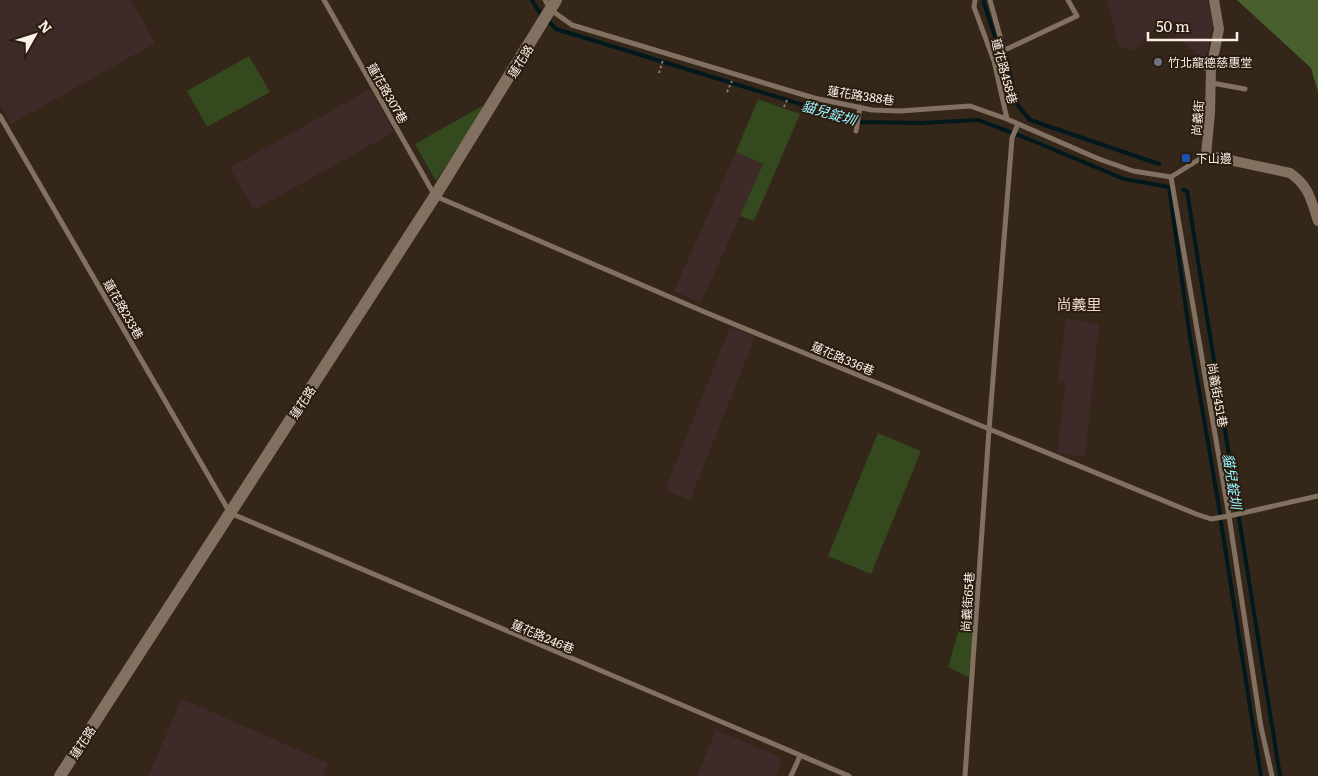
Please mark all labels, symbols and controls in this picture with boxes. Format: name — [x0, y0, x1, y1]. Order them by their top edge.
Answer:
north arrow — [10, 10, 60, 60]
scale bar — [1148, 10, 1237, 42]
text: 50 m — [1156, 14, 1190, 37]
text: N — [34, 15, 58, 37]
street label: 蓮花路458巷 — [988, 36, 1022, 106]
street label: 蓮花路 — [503, 41, 537, 81]
place label: 竹北龍德慈惠堂 — [1168, 53, 1252, 71]
marker: 竹北龍德慈惠堂 — [1152, 56, 1164, 68]
street label: 蓮花路307巷 — [363, 59, 413, 127]
street label: 蓮花路388巷 — [826, 81, 896, 109]
water label: 貓兒錠圳 — [799, 95, 861, 130]
street label: 尚義街 — [1186, 99, 1208, 137]
place label: 下山邊 — [1196, 149, 1232, 167]
marker: 下山邊 — [1180, 152, 1192, 164]
street label: 蓮花路233巷 — [100, 276, 148, 342]
district label: 尚義里 — [1056, 292, 1102, 315]
street label: 蓮花路336巷 — [809, 337, 877, 379]
street label: 尚義街451巷 — [1203, 361, 1233, 429]
street label: 蓮花路 — [285, 382, 319, 422]
water label: 貓兒錠圳 — [1219, 452, 1248, 512]
street label: 尚義街65巷 — [956, 571, 978, 633]
street label: 蓮花路246巷 — [509, 615, 577, 657]
street label: 蓮花路 — [65, 722, 99, 762]

